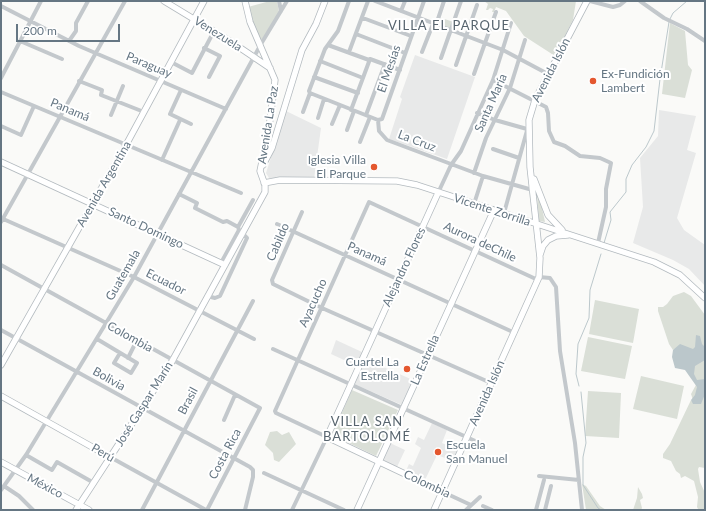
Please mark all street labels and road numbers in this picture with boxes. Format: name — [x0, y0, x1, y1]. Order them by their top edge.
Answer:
street label: Venezuela — [191, 14, 245, 54]
street label: Avenida Islón — [529, 36, 573, 104]
street label: El Mesías — [374, 43, 404, 95]
street label: Paraguay — [124, 49, 174, 81]
street label: Santa María — [472, 72, 510, 134]
street label: Avenida La Paz — [255, 85, 281, 165]
street label: Panamá — [48, 95, 92, 125]
street label: La Cruz — [396, 127, 438, 155]
street label: Avenida Argentina — [74, 138, 134, 230]
street label: Vicente Zorrilla — [452, 191, 532, 229]
street label: Santo Domingo — [106, 204, 186, 252]
street label: Aurora deChile — [441, 219, 519, 265]
street label: Cabildo — [264, 221, 292, 263]
street label: Alejandro Flores — [379, 225, 429, 309]
street label: Panamá — [345, 239, 389, 269]
street label: Guatemala — [103, 247, 143, 303]
street label: Ecuador — [144, 266, 188, 298]
street label: Ayacucho — [296, 277, 330, 329]
street label: Colombia — [105, 319, 155, 355]
street label: La Estrella — [408, 333, 442, 387]
street label: Avenida Islón — [466, 358, 508, 428]
street label: José Gaspar Marín — [112, 359, 176, 449]
street label: Bolivia — [90, 364, 128, 394]
street label: Brasil — [175, 385, 201, 417]
street label: Costa Rica — [206, 426, 244, 482]
street label: Perú — [89, 441, 117, 465]
street label: Colombia — [401, 467, 453, 501]
street label: México — [25, 471, 65, 501]

